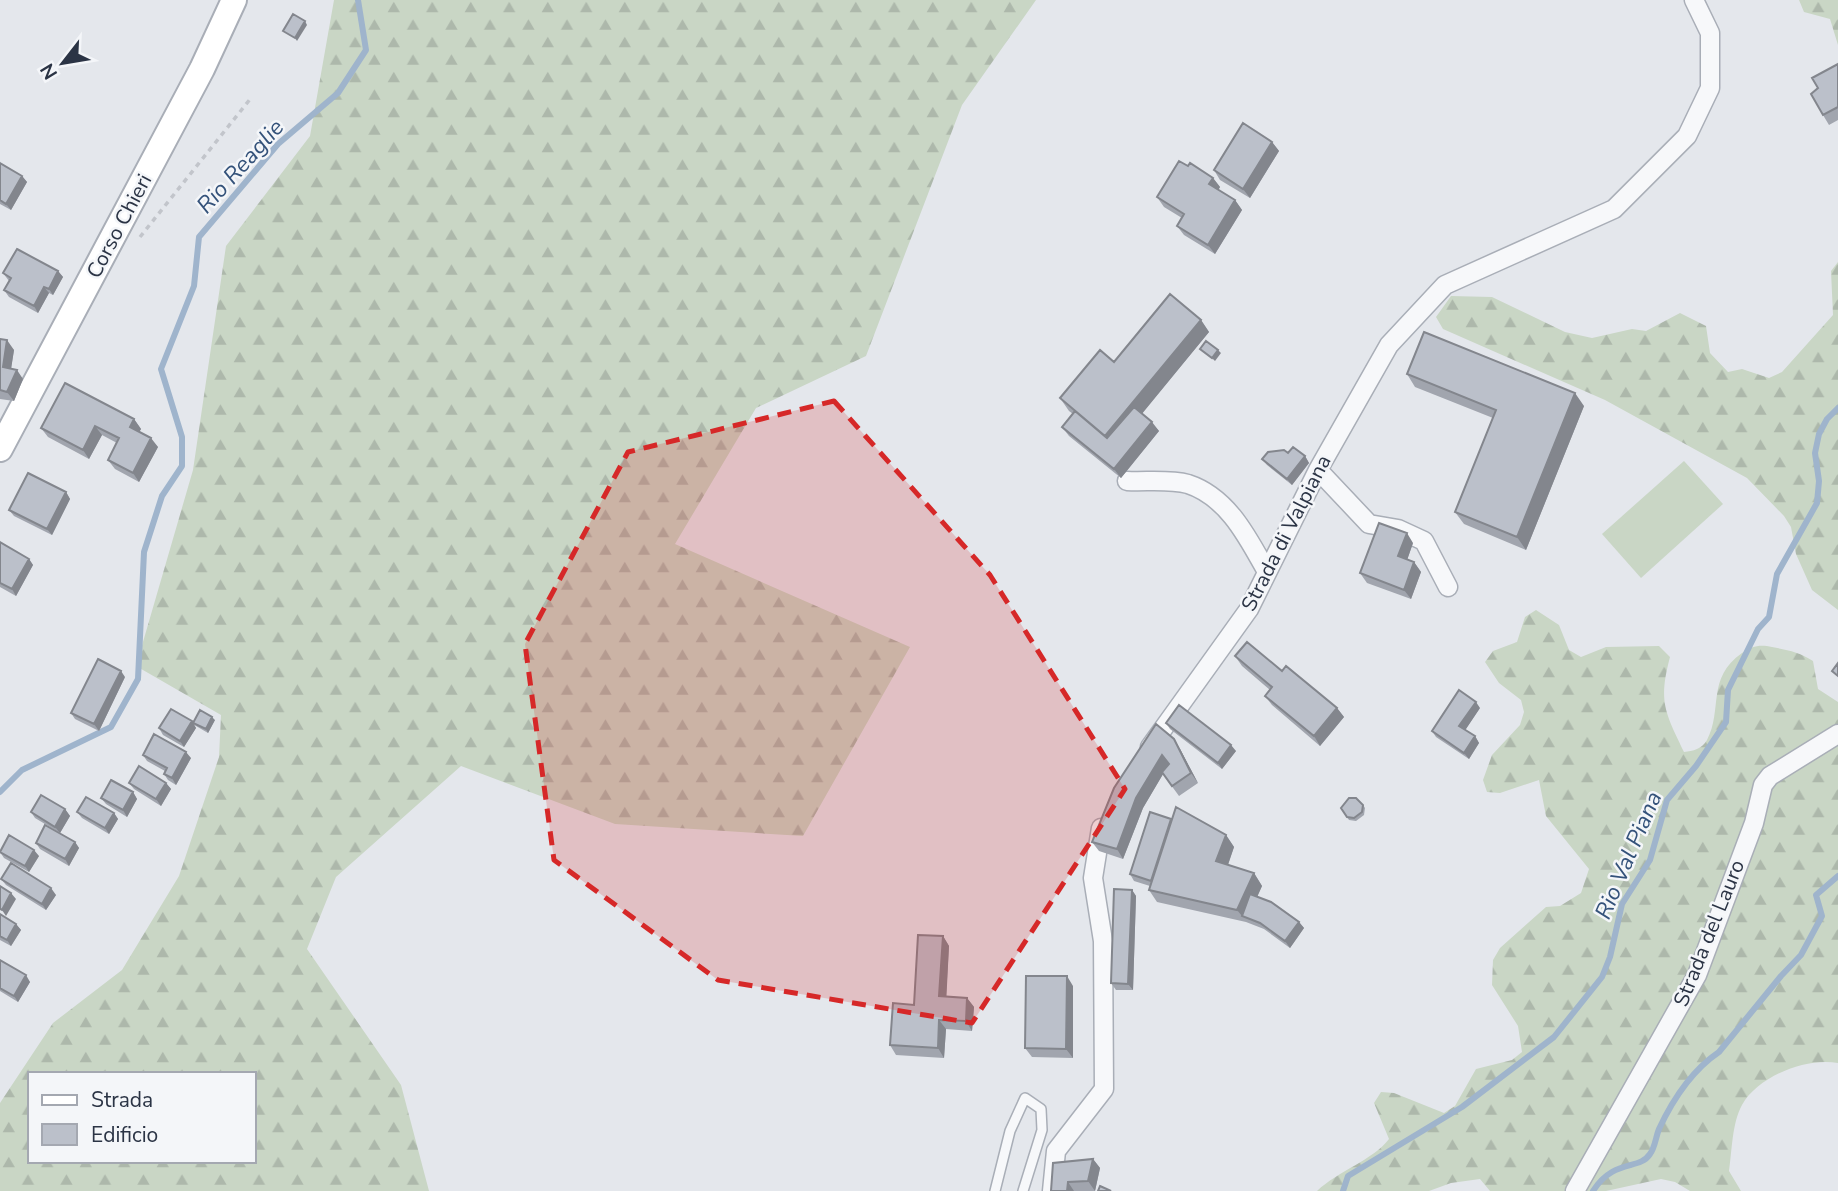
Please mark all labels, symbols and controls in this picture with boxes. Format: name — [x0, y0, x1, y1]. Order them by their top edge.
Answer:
north arrow — [28, 28, 98, 98]
text: N — [34, 58, 64, 84]
water label: Rio Reaglie — [190, 113, 291, 220]
street label: Corso Chieri — [80, 169, 158, 283]
street label: Strada di Valpiana — [1234, 450, 1338, 616]
water label: Rio Val Piana — [1588, 786, 1669, 924]
street label: Strada del Lauro — [1667, 855, 1751, 1011]
legend — [28, 1072, 256, 1163]
text: Strada — [91, 1086, 153, 1114]
text: Edificio — [91, 1121, 158, 1149]

